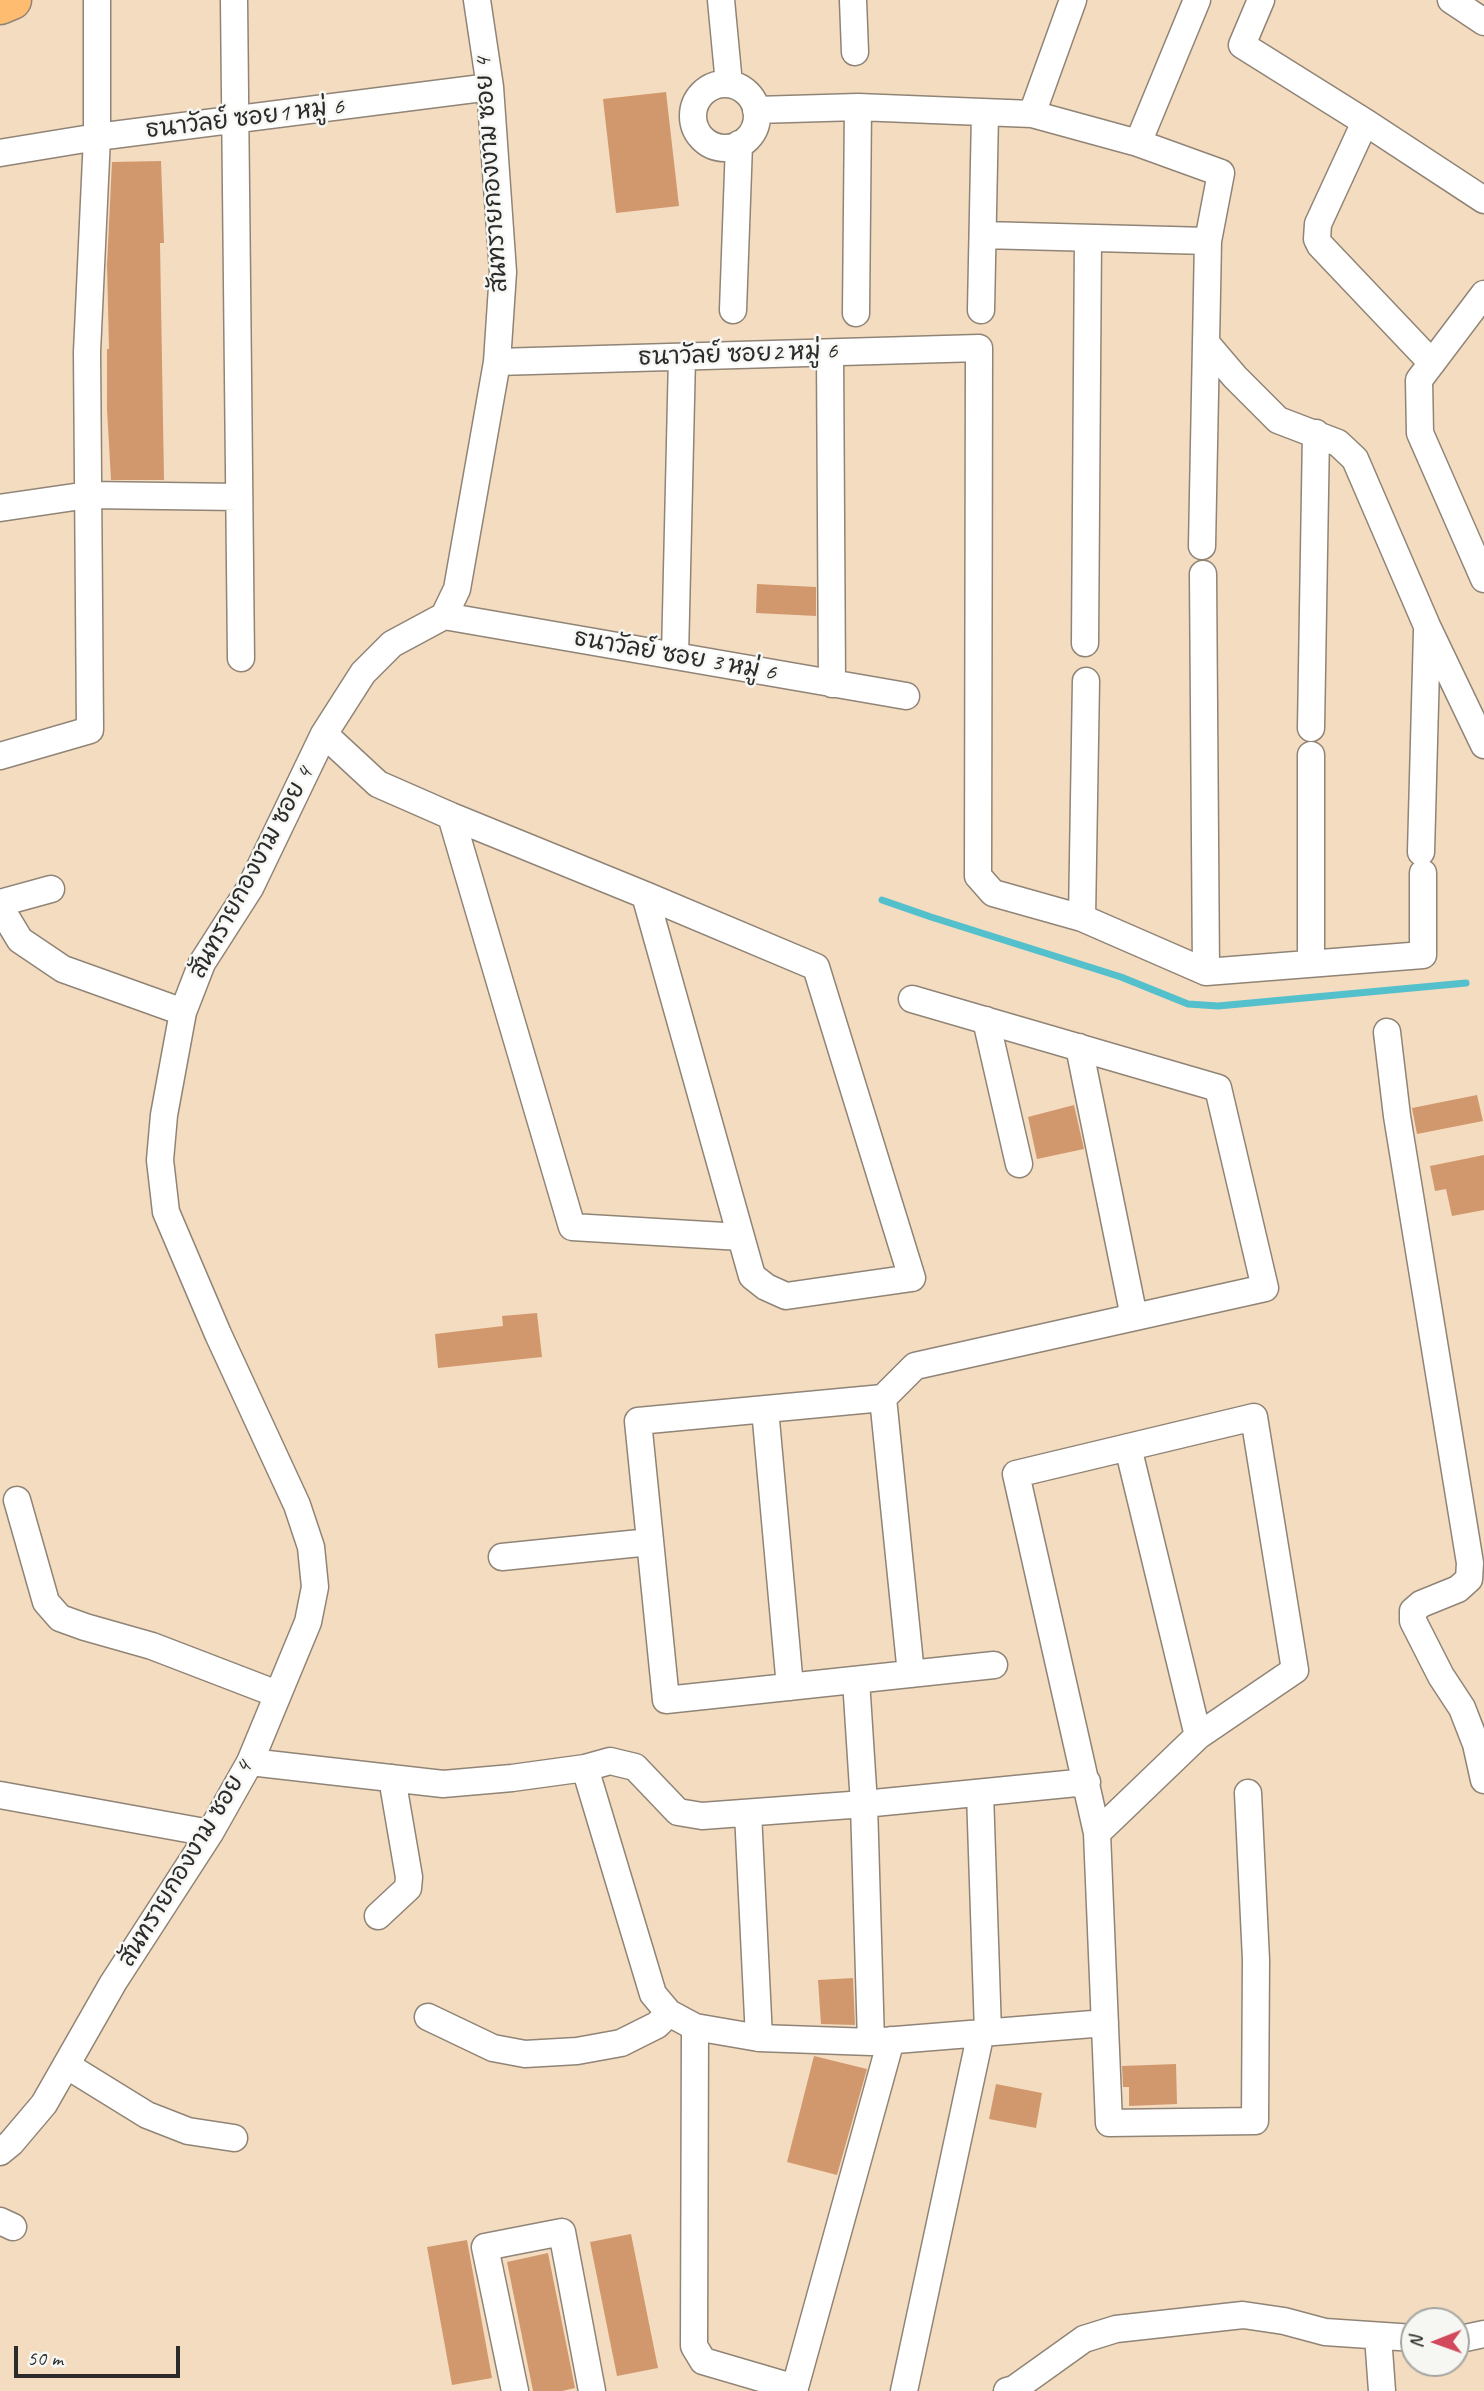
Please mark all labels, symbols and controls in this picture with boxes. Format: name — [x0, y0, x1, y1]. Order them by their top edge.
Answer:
street label: สันทรายกองงาม ซอย 4 — [469, 57, 515, 293]
street label: ธนาวัลย์ ซอย1 หมู่ 6 — [145, 93, 345, 145]
street label: ธนาวัลย์ ซอย2 หมู่ 6 — [638, 337, 838, 373]
street label: ธนาวัลย์ ซอย 3 หมู่ 6 — [572, 624, 778, 688]
street label: สันทรายกองงาม ซอย 4 — [184, 762, 320, 984]
street label: สันทรายกองงาม ซอย 4 — [113, 1756, 259, 1972]
north arrow — [1400, 2307, 1470, 2377]
scale bar — [18, 2332, 184, 2376]
text: N — [1404, 2336, 1428, 2348]
text: 50 m — [27, 2345, 63, 2371]

